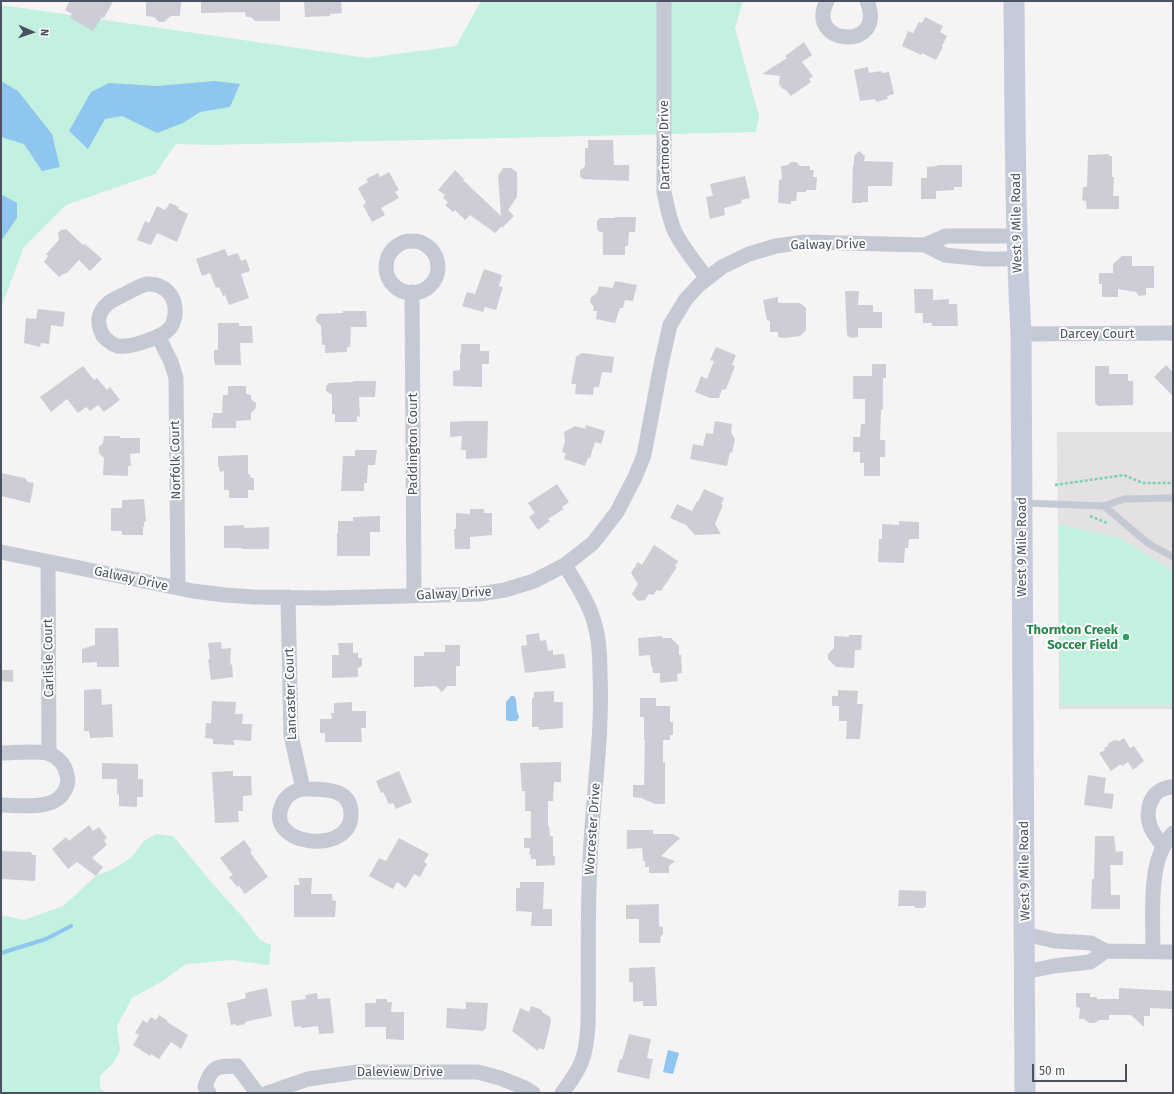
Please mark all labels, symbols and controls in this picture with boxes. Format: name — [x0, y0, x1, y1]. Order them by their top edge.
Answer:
north arrow — [12, 12, 52, 52]
text: N — [38, 29, 51, 36]
street label: Dartmoor Drive — [656, 100, 674, 190]
street label: West 9 Mile Road — [1008, 173, 1026, 273]
street label: Galway Drive — [790, 237, 866, 253]
street label: Darcey Court — [1060, 326, 1134, 342]
street label: Paddington Court — [405, 393, 421, 495]
street label: Norfolk Court — [168, 420, 184, 500]
street label: West 9 Mile Road — [1014, 497, 1030, 597]
street label: Galway Drive — [93, 564, 169, 594]
street label: Galway Drive — [416, 584, 492, 604]
street label: Carlisle Court — [41, 618, 57, 698]
place label: Thornton Creek Soccer Field — [1027, 622, 1118, 653]
marker: Thornton Creek Soccer Field — [1121, 632, 1131, 642]
street label: Lancaster Court — [282, 648, 300, 740]
street label: Worcester Drive — [582, 782, 604, 876]
street label: West 9 Mile Road — [1016, 821, 1034, 921]
scale bar — [1034, 1056, 1129, 1082]
street label: Daleview Drive — [357, 1064, 443, 1080]
text: 50 m — [1039, 1064, 1065, 1078]

